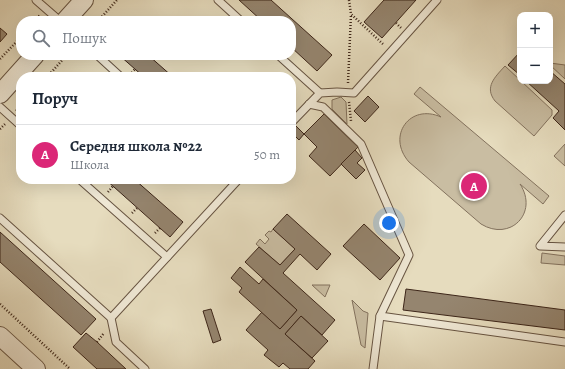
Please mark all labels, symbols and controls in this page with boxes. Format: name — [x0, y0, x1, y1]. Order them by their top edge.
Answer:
map controls — [517, 12, 553, 84]
button: + — [517, 12, 553, 48]
search box — [16, 16, 296, 60]
icon: search — [30, 27, 52, 49]
text: Пошук — [62, 28, 107, 48]
button: − — [517, 48, 553, 84]
text: Поруч — [32, 87, 78, 110]
text: Середня школа №22 — [70, 136, 202, 156]
text: A — [41, 146, 49, 163]
text: 50 m — [254, 146, 280, 163]
text: Школа — [70, 156, 109, 173]
pin: A — [461, 171, 487, 201]
your location — [379, 213, 399, 233]

